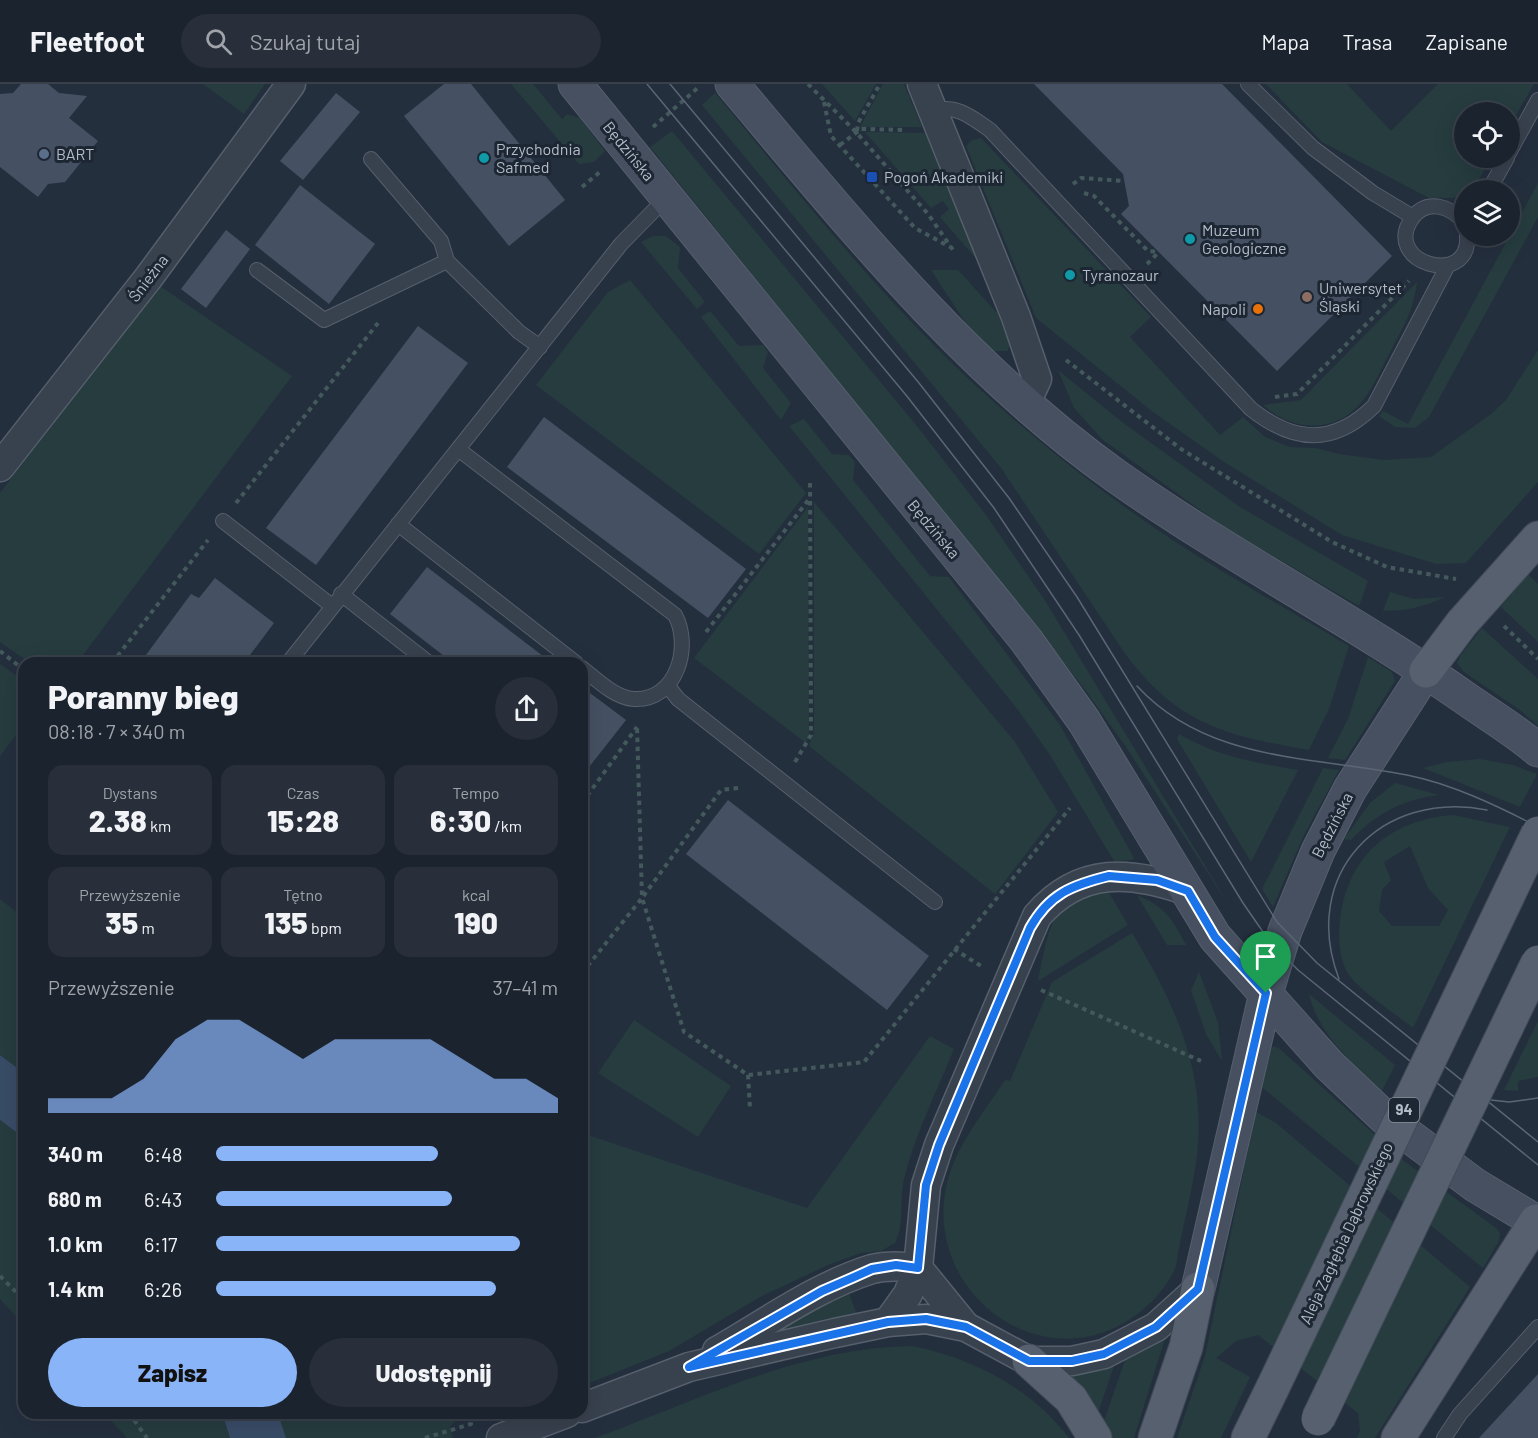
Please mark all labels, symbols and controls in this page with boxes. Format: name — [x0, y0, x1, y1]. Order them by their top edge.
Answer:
search box — [181, 14, 601, 68]
text: Fleetfoot — [30, 24, 145, 58]
icon: search — [202, 25, 235, 58]
text: Szukaj tutaj — [250, 28, 361, 54]
text: Mapa — [1262, 29, 1310, 54]
text: Trasa — [1343, 29, 1393, 54]
text: Zapisane — [1426, 29, 1508, 54]
map controls — [1454, 102, 1520, 246]
button: locate — [1454, 102, 1520, 168]
street label: Będzińska — [600, 117, 659, 184]
place label: Przychodnia Safmed — [496, 139, 581, 176]
place label: BART — [56, 144, 94, 163]
marker: BART — [37, 147, 51, 161]
marker: Przychodnia Safmed — [477, 151, 491, 165]
place label: Pogoń Akademiki — [884, 167, 1003, 186]
marker: Pogoń Akademiki — [865, 170, 879, 184]
button: layers — [1454, 180, 1520, 246]
place label: Muzeum Geologiczne — [1202, 220, 1287, 257]
marker: Muzeum Geologiczne — [1183, 232, 1197, 246]
street label: Śnieżna — [124, 250, 172, 305]
place label: Tyranozaur — [1082, 265, 1159, 284]
marker: Tyranozaur — [1063, 268, 1077, 282]
place label: Uniwersytet Śląski — [1319, 278, 1402, 315]
marker: Uniwersytet Śląski — [1300, 290, 1314, 304]
place label: Napoli — [1202, 299, 1246, 318]
marker: Napoli — [1251, 302, 1265, 316]
street label: Będzińska — [904, 495, 964, 562]
text: Poranny bieg — [48, 676, 239, 716]
button: share — [495, 677, 558, 740]
text: 08:18 · 7 × 340 m — [48, 719, 185, 743]
text: Dystans — [103, 783, 157, 802]
text: Czas — [287, 783, 319, 802]
text: Tempo — [452, 783, 500, 802]
street label: Będzińska — [1307, 789, 1356, 861]
text: 2.38 — [89, 802, 147, 838]
text: 15:28 — [267, 802, 339, 838]
text: 6:30 — [430, 802, 491, 838]
text: km — [147, 816, 171, 835]
text: /km — [491, 816, 522, 835]
text: Przewyższenie — [79, 885, 181, 904]
text: Tętno — [283, 885, 323, 904]
text: kcal — [462, 885, 490, 904]
text: 35 — [105, 904, 138, 940]
text: 135 — [264, 904, 308, 940]
text: 190 — [454, 904, 498, 940]
text: m — [138, 918, 155, 937]
text: bpm — [308, 918, 342, 937]
pin — [1240, 931, 1291, 993]
icon: arrive — [1249, 940, 1282, 973]
text: Przewyższenie — [48, 975, 175, 999]
text: 37–41 m — [493, 975, 558, 999]
road number: 94 — [1389, 1098, 1419, 1122]
street label: Aleja Zagłębia Dąbrowskiego — [1295, 1139, 1396, 1327]
text: 340 m — [48, 1142, 103, 1166]
text: 6:48 — [144, 1142, 183, 1166]
text: 680 m — [48, 1187, 102, 1211]
text: 6:43 — [144, 1187, 182, 1211]
text: 1.0 km — [48, 1232, 103, 1256]
text: 6:17 — [144, 1232, 178, 1256]
text: 1.4 km — [48, 1277, 104, 1301]
text: 6:26 — [144, 1277, 182, 1301]
button: Zapisz — [48, 1338, 297, 1407]
button: Udostępnij — [309, 1338, 558, 1407]

